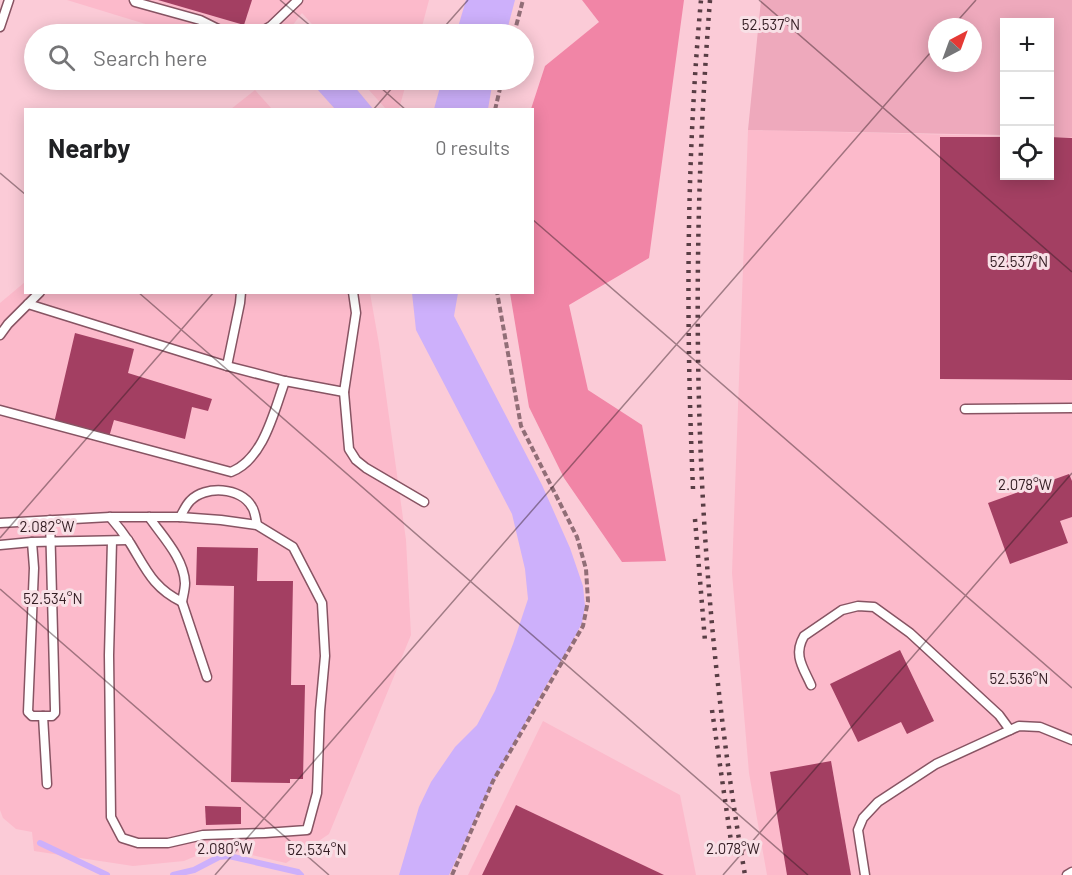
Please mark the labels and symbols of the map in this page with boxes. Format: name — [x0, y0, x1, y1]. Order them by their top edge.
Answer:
text: 52.537°N — [742, 15, 800, 33]
north arrow — [928, 18, 982, 72]
text: 52.537°N — [990, 252, 1048, 270]
text: 2.078°W — [998, 475, 1052, 493]
text: 2.082°W — [20, 517, 74, 535]
text: 52.534°N — [23, 589, 83, 607]
text: 52.536°N — [990, 669, 1048, 687]
text: 2.080°W — [197, 839, 253, 857]
text: 2.078°W — [706, 839, 760, 857]
text: 52.534°N — [287, 840, 347, 858]

